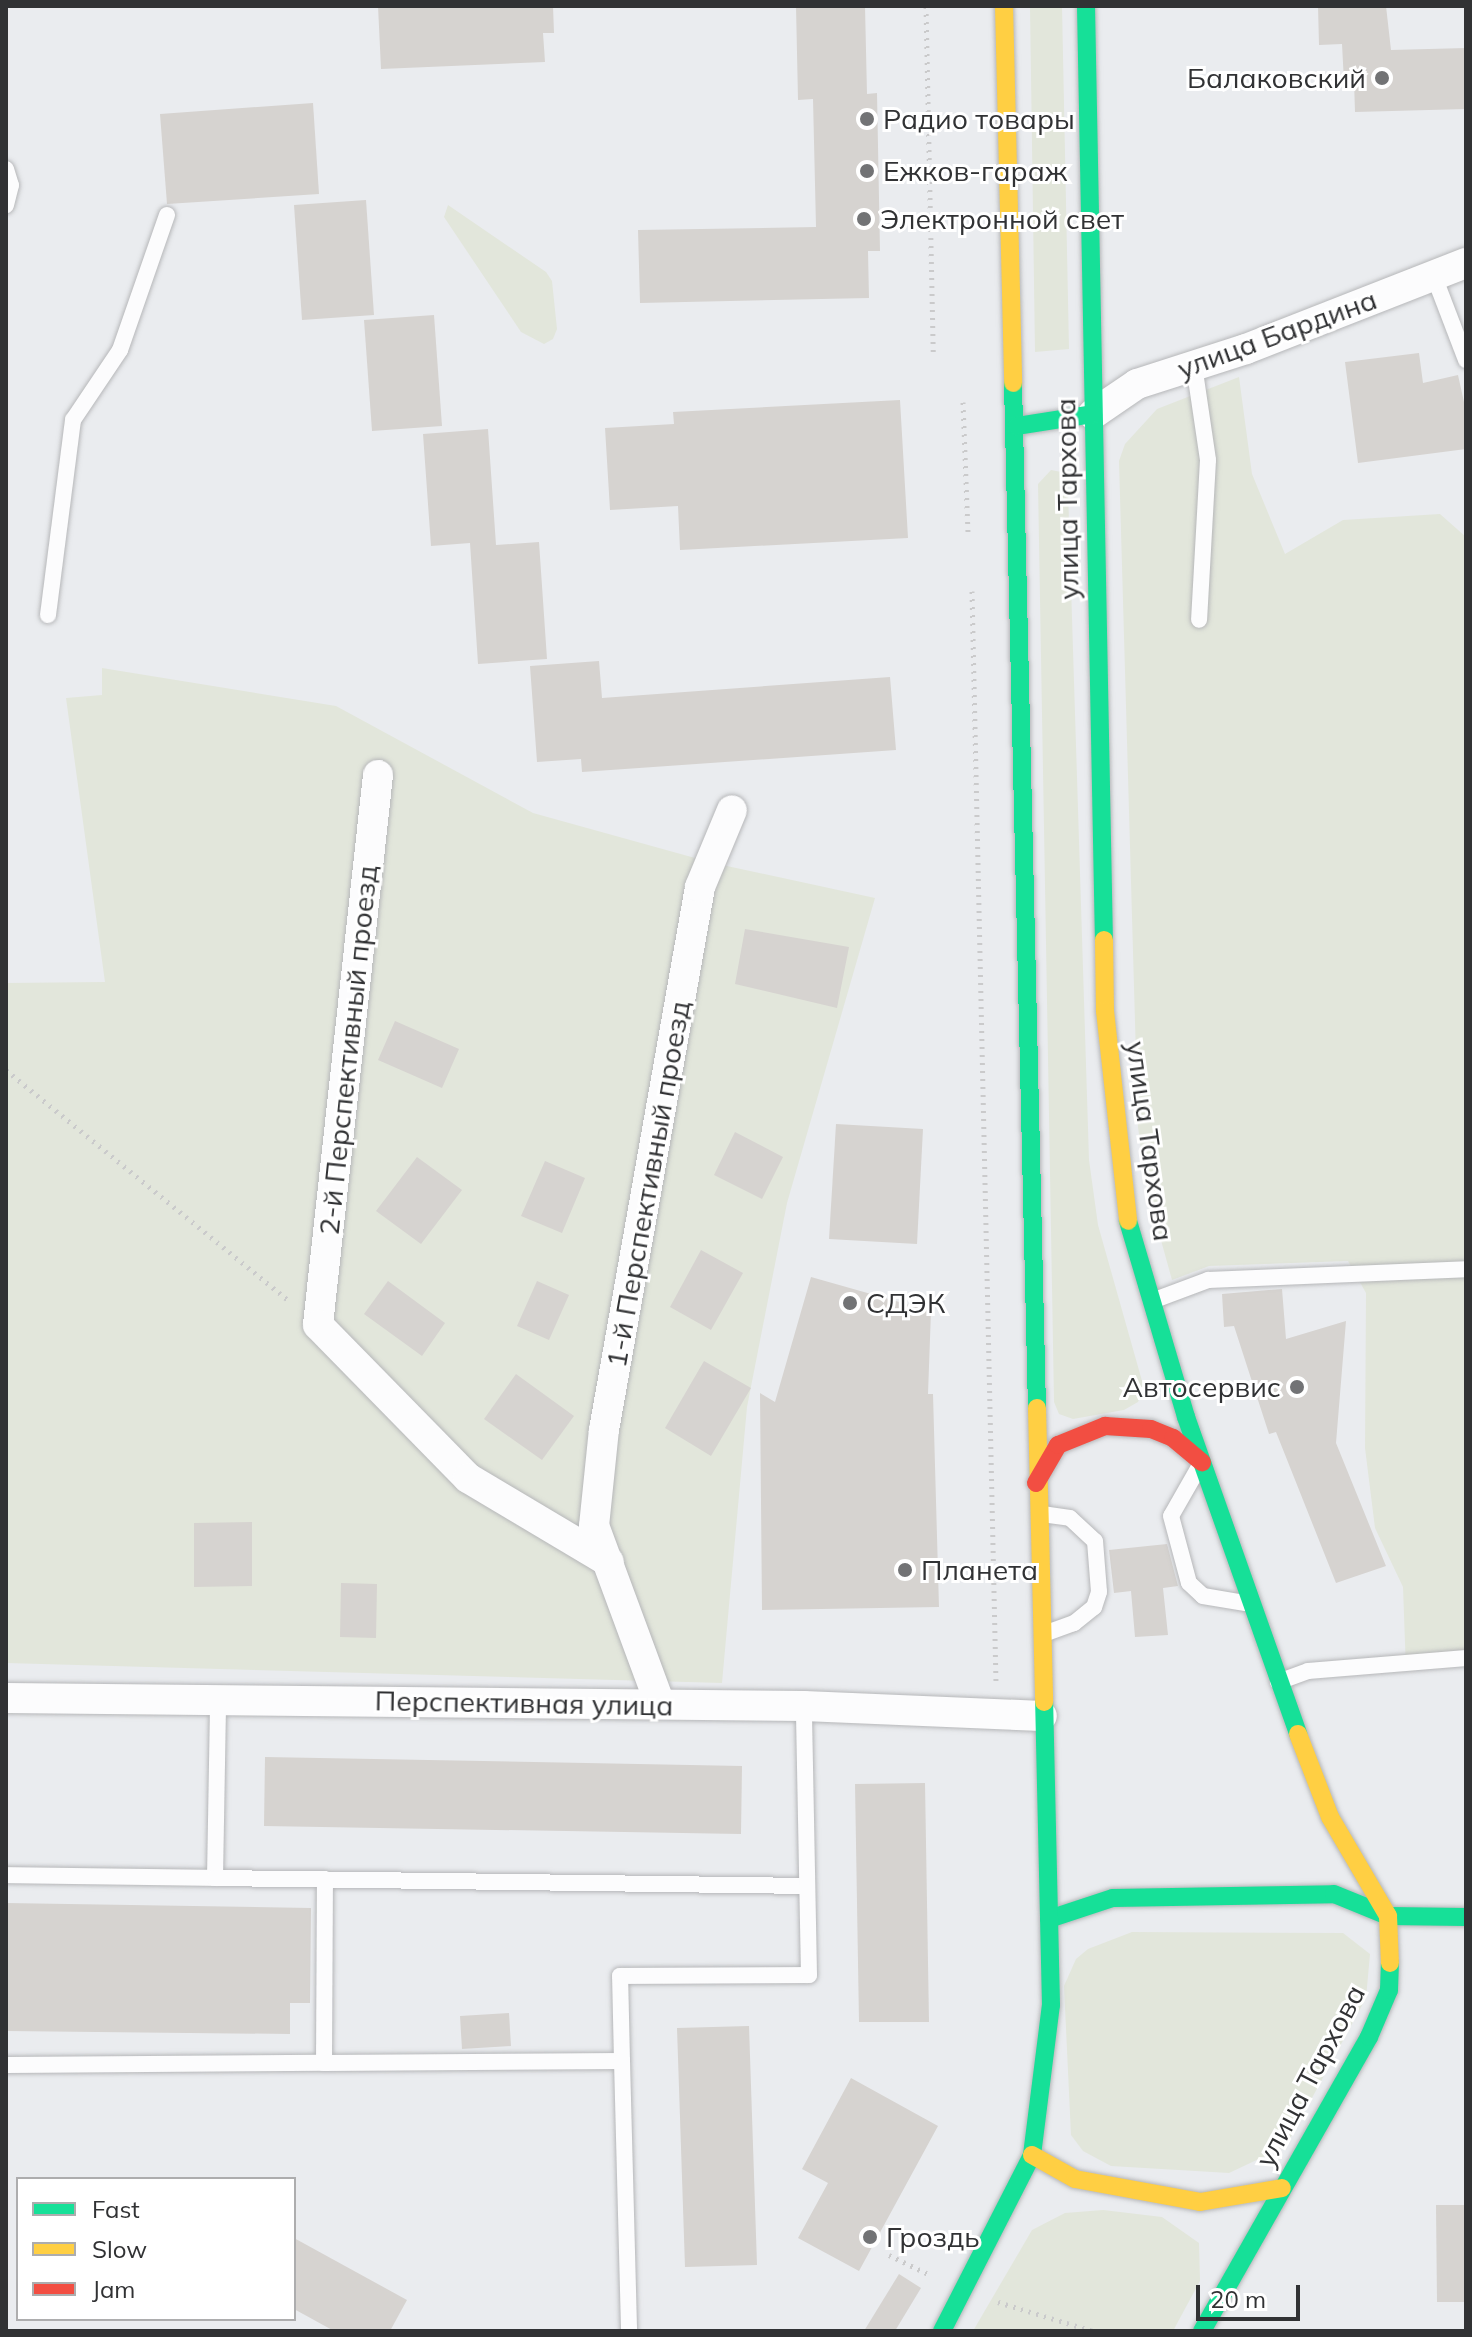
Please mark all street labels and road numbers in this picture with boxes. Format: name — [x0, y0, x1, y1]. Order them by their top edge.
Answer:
street label: улица Бардина — [1173, 282, 1381, 386]
street label: улица Тархова — [1048, 398, 1086, 600]
street label: 2-й Перспективный проезд — [312, 863, 384, 1237]
street label: 1-й Перспективный проезд — [599, 998, 697, 1370]
street label: улица Тархова — [1119, 1039, 1181, 1243]
street label: Перспективная улица — [374, 1684, 674, 1722]
street label: улица Тархова — [1248, 1979, 1372, 2173]

